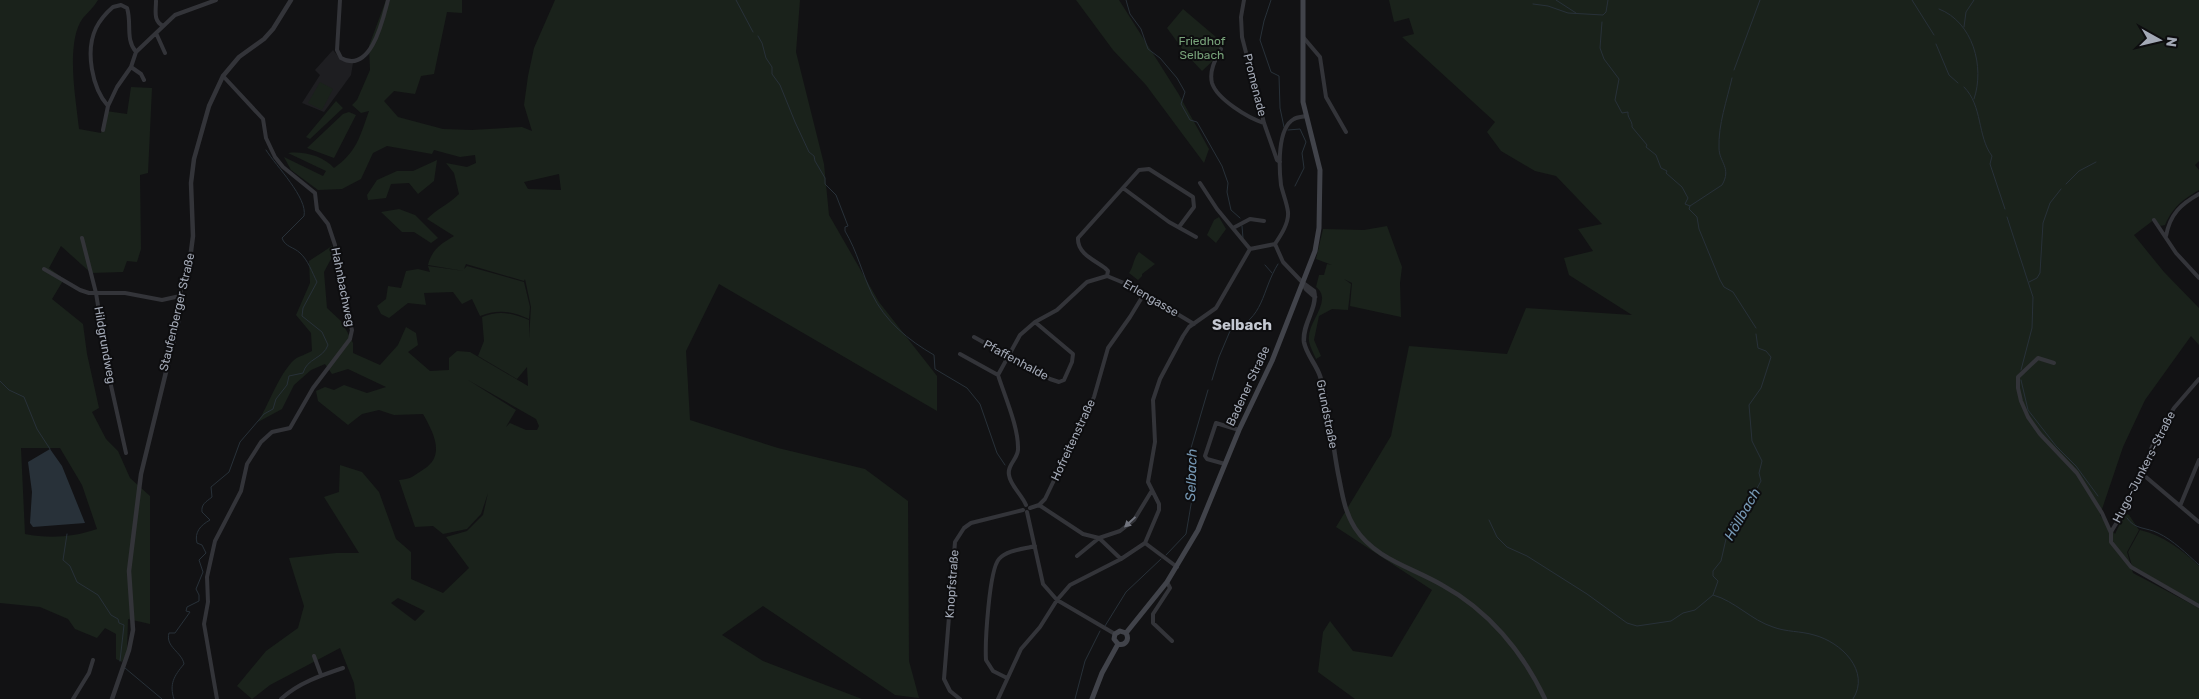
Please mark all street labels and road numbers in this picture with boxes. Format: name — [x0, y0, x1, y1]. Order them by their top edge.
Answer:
street label: Promenade — [1240, 52, 1270, 118]
street label: Hahnbachweg — [328, 246, 358, 328]
street label: Staufenberger Straße — [157, 251, 197, 372]
street label: Erlengasse — [1121, 277, 1181, 320]
street label: Hildgrundweg — [91, 305, 119, 385]
street label: Pfaffenhalde — [981, 337, 1051, 383]
street label: Badener Straße — [1223, 343, 1273, 428]
street label: Grundstraße — [1313, 378, 1341, 450]
street label: Hofreitenstraße — [1048, 397, 1098, 483]
street label: Hugo-Junkers-Straße — [2110, 409, 2178, 525]
street label: Knopfstraße — [943, 549, 961, 619]

